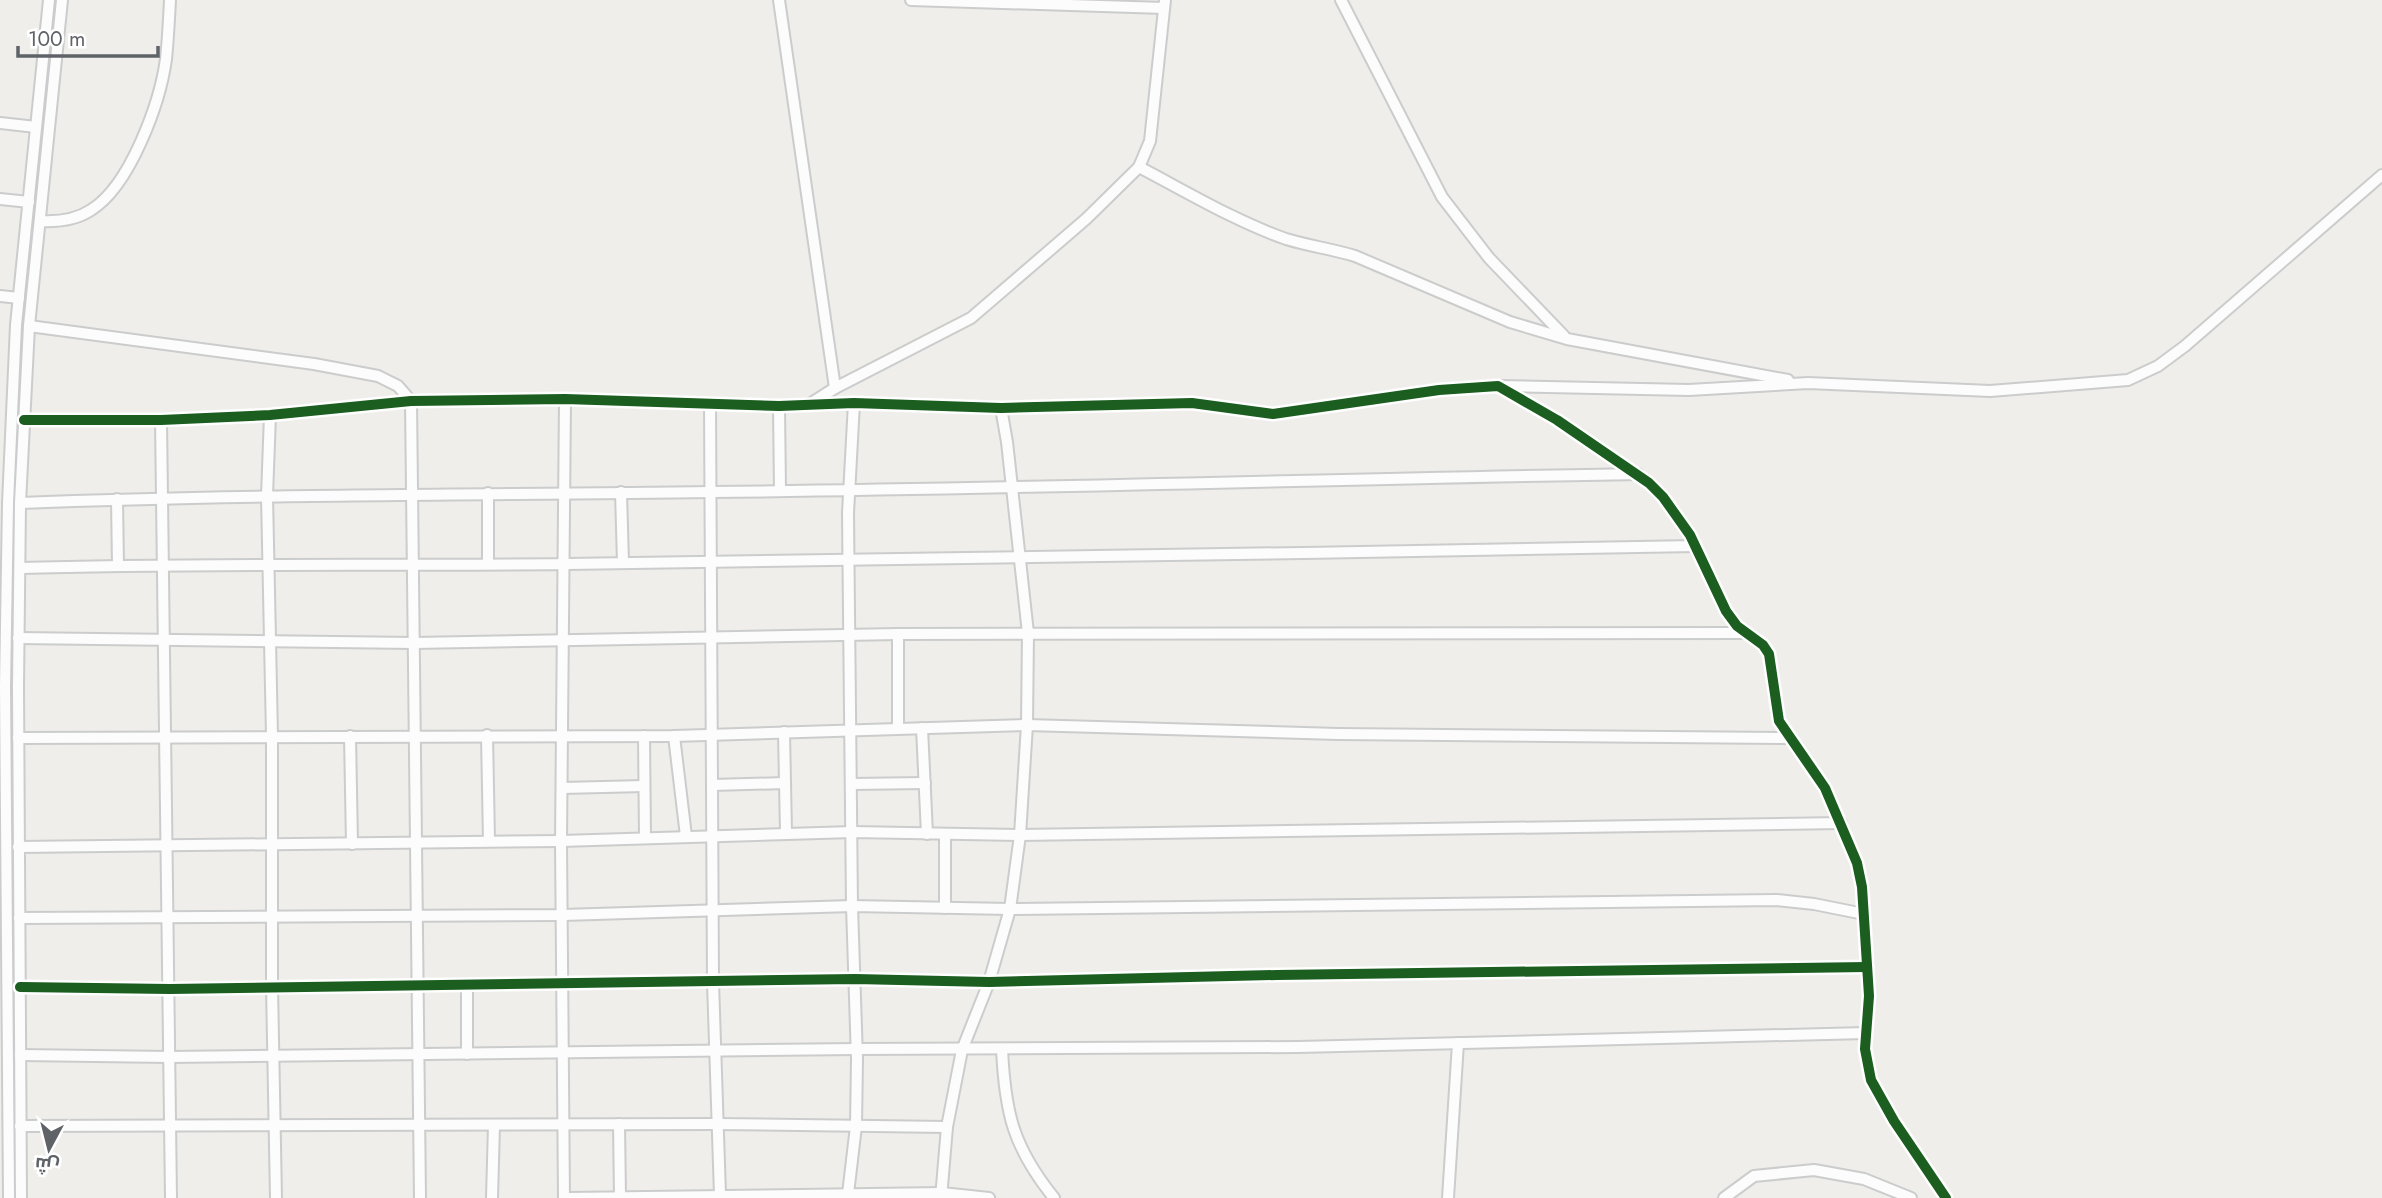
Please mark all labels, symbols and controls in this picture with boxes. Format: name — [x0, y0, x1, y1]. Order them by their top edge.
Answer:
scale bar — [18, 14, 158, 58]
text: 100 m — [28, 24, 85, 54]
north arrow — [14, 1114, 84, 1184]
text: ش — [33, 1150, 61, 1180]

